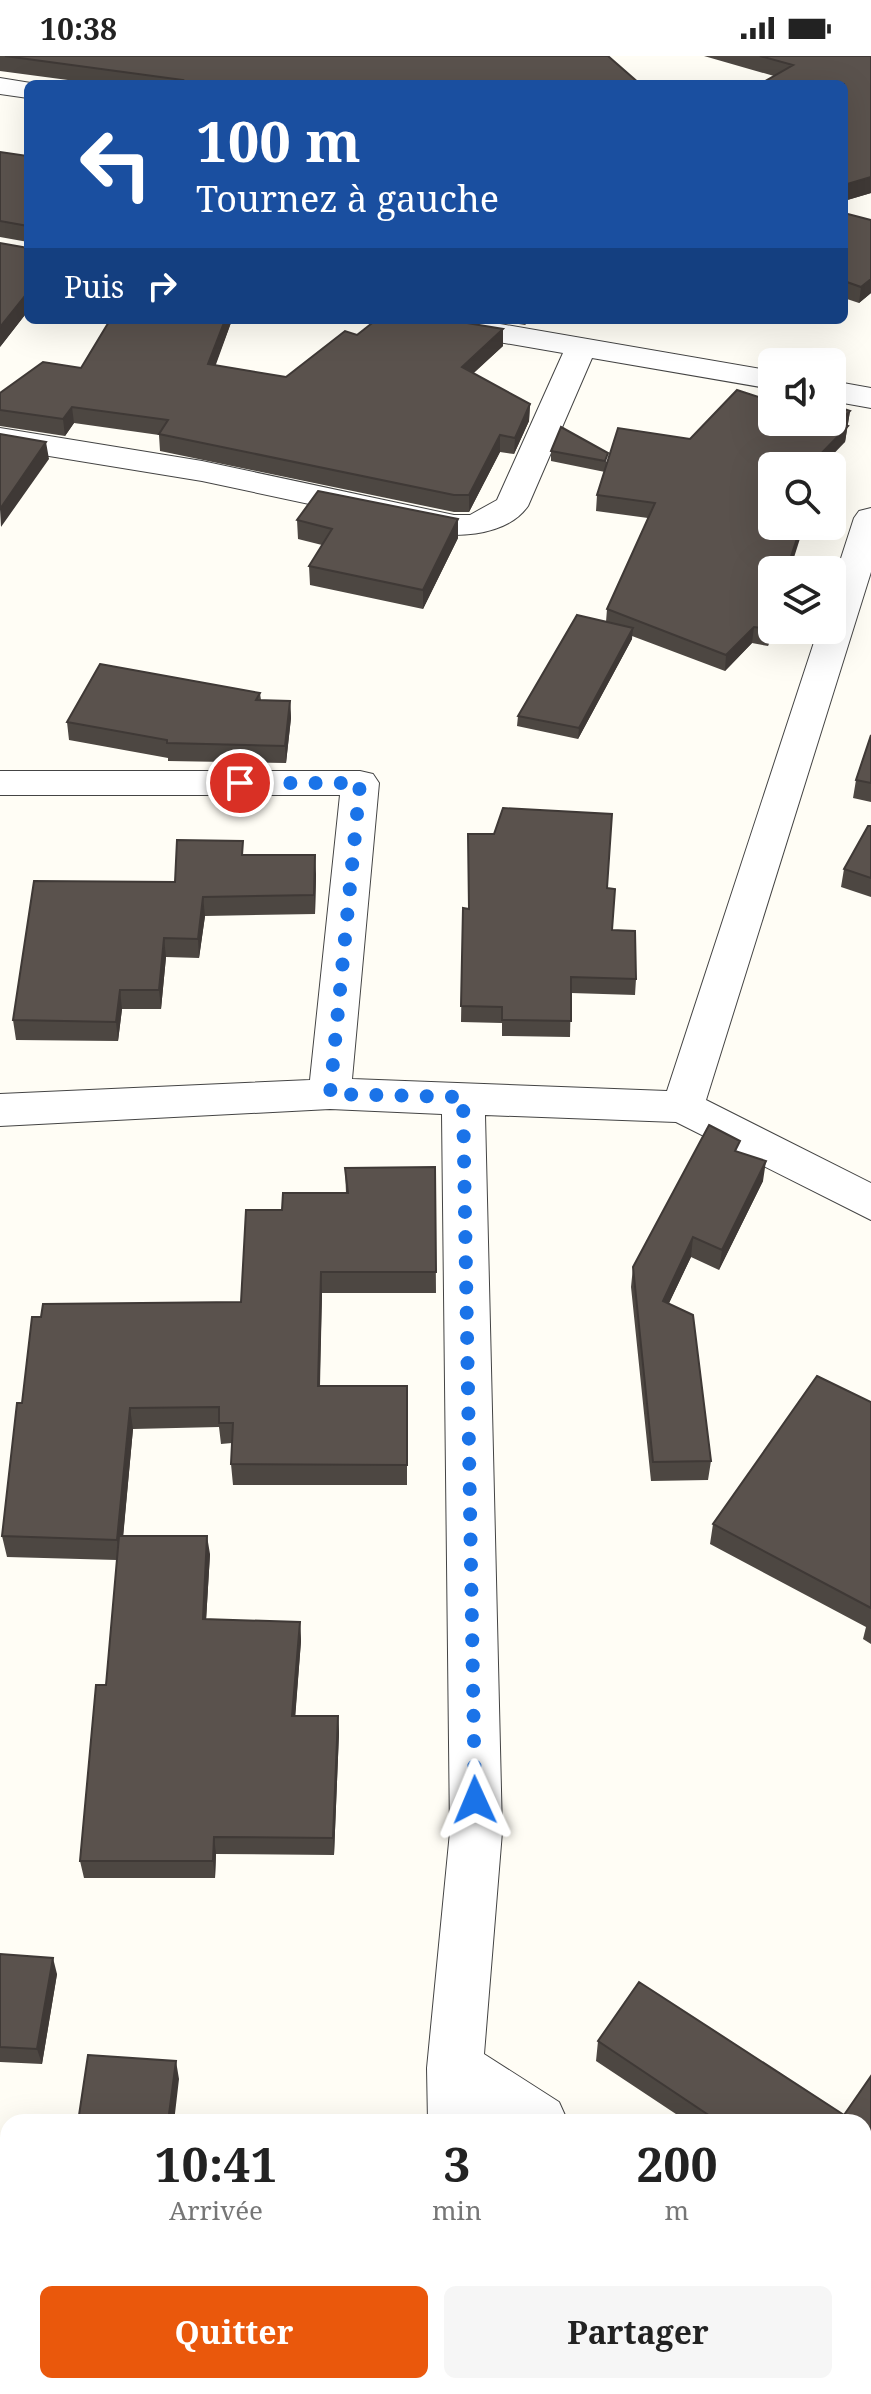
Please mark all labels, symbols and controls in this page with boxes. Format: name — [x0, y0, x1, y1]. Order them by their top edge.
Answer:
text: 10:38 — [40, 8, 117, 49]
text: 100 m — [196, 102, 361, 178]
icon: left — [64, 112, 168, 216]
text: Tournez à gauche — [196, 174, 499, 223]
icon: right — [140, 264, 184, 308]
text: Puis — [64, 266, 124, 307]
map controls — [758, 348, 846, 644]
button: sound — [758, 348, 846, 436]
button: search — [758, 452, 846, 540]
button: layers — [758, 556, 846, 644]
pin — [206, 749, 274, 817]
icon: arrive — [218, 761, 262, 805]
position arrow — [433, 1758, 517, 1842]
text: 10:41 — [154, 2131, 278, 2196]
text: 3 — [443, 2131, 470, 2196]
text: 200 — [636, 2131, 718, 2196]
text: Arrivée — [169, 2192, 263, 2228]
text: min — [432, 2192, 482, 2228]
text: m — [665, 2192, 689, 2228]
button: Quitter — [40, 2286, 428, 2378]
button: Partager — [444, 2286, 832, 2378]

